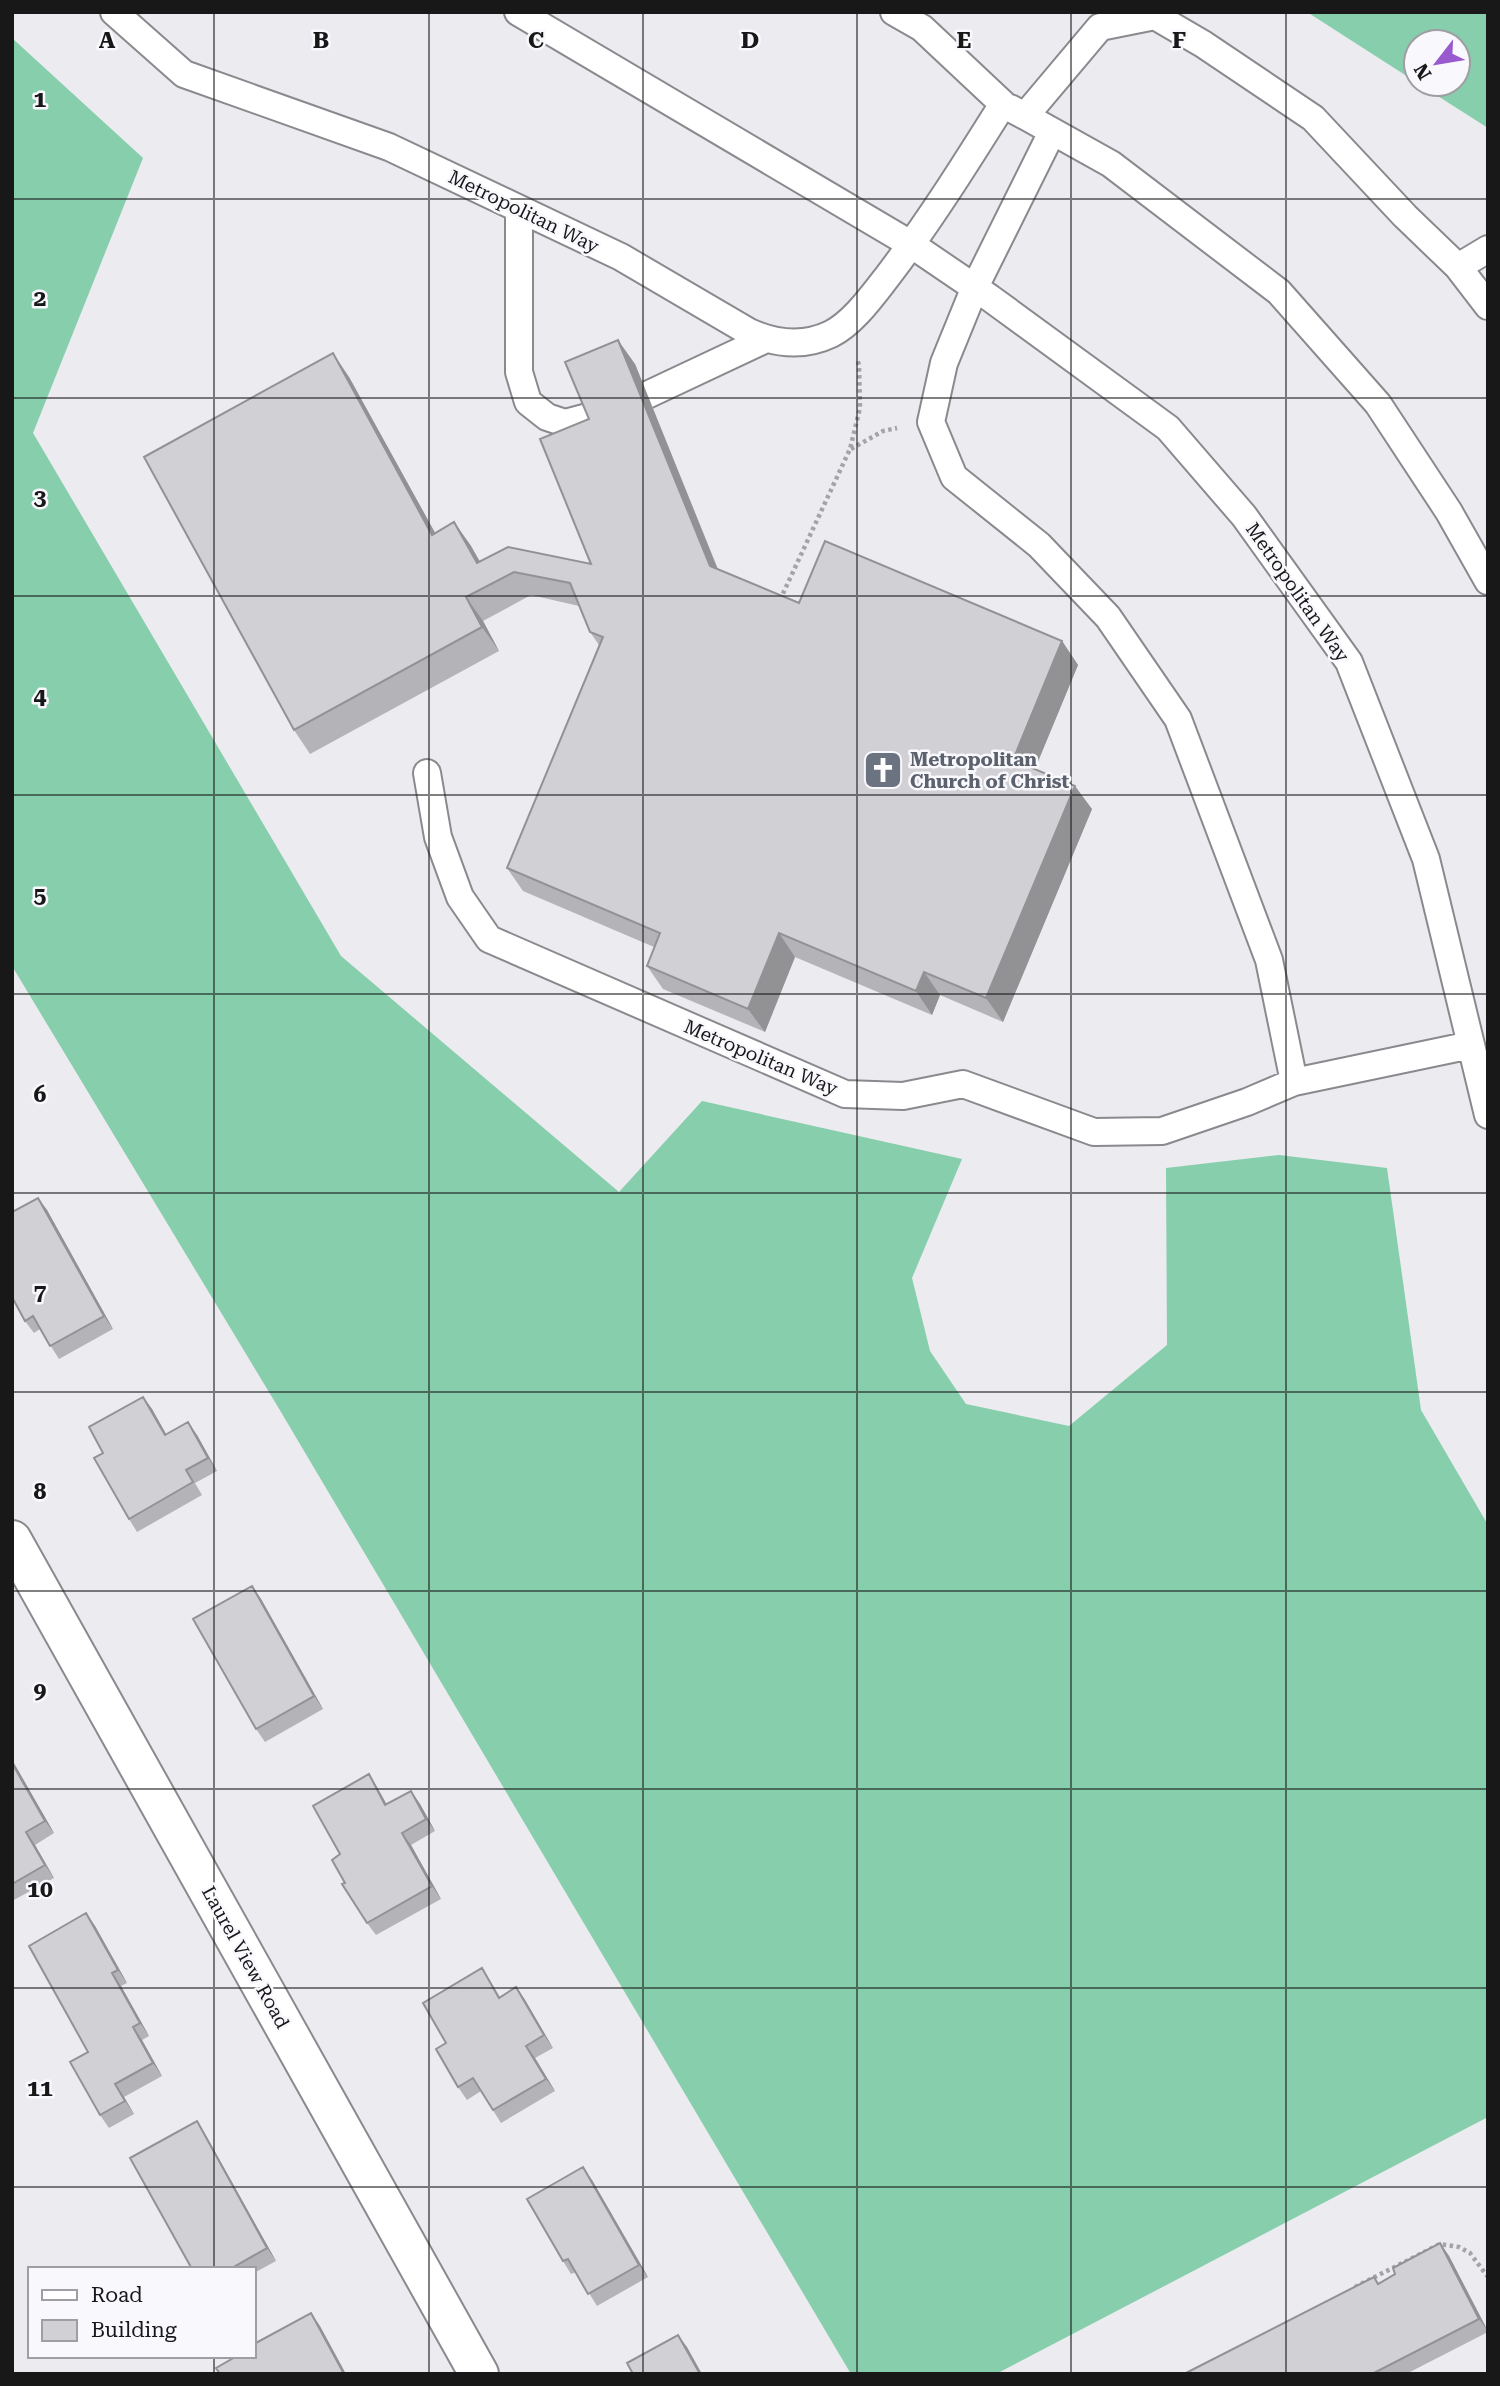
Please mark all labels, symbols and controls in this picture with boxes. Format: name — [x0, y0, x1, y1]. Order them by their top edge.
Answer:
text: A — [99, 27, 116, 54]
text: B — [313, 27, 329, 54]
text: C — [528, 27, 544, 54]
text: D — [741, 27, 759, 54]
text: E — [957, 27, 971, 54]
text: F — [1172, 27, 1186, 54]
north arrow — [1402, 28, 1472, 98]
text: N — [1409, 59, 1436, 84]
text: 1 — [34, 86, 47, 113]
street label: Metropolitan Way — [445, 165, 603, 258]
text: 2 — [34, 285, 46, 312]
text: 3 — [34, 484, 47, 511]
street label: Metropolitan Way — [1241, 518, 1355, 667]
text: 4 — [34, 683, 47, 710]
place label: Metropolitan Church of Christ — [910, 748, 1070, 793]
church icon: Metropolitan Church of Christ — [862, 749, 904, 791]
text: 5 — [34, 882, 47, 909]
street label: Metropolitan Way — [681, 1015, 842, 1101]
text: 6 — [34, 1081, 47, 1108]
text: 7 — [34, 1279, 47, 1306]
text: 8 — [34, 1478, 47, 1505]
text: 9 — [34, 1677, 47, 1704]
text: 10 — [27, 1876, 53, 1903]
street label: Laurel View Road — [197, 1882, 294, 2033]
text: 11 — [27, 2075, 53, 2102]
legend — [28, 2267, 256, 2358]
text: Road — [91, 2283, 143, 2307]
text: Building — [91, 2318, 177, 2342]

